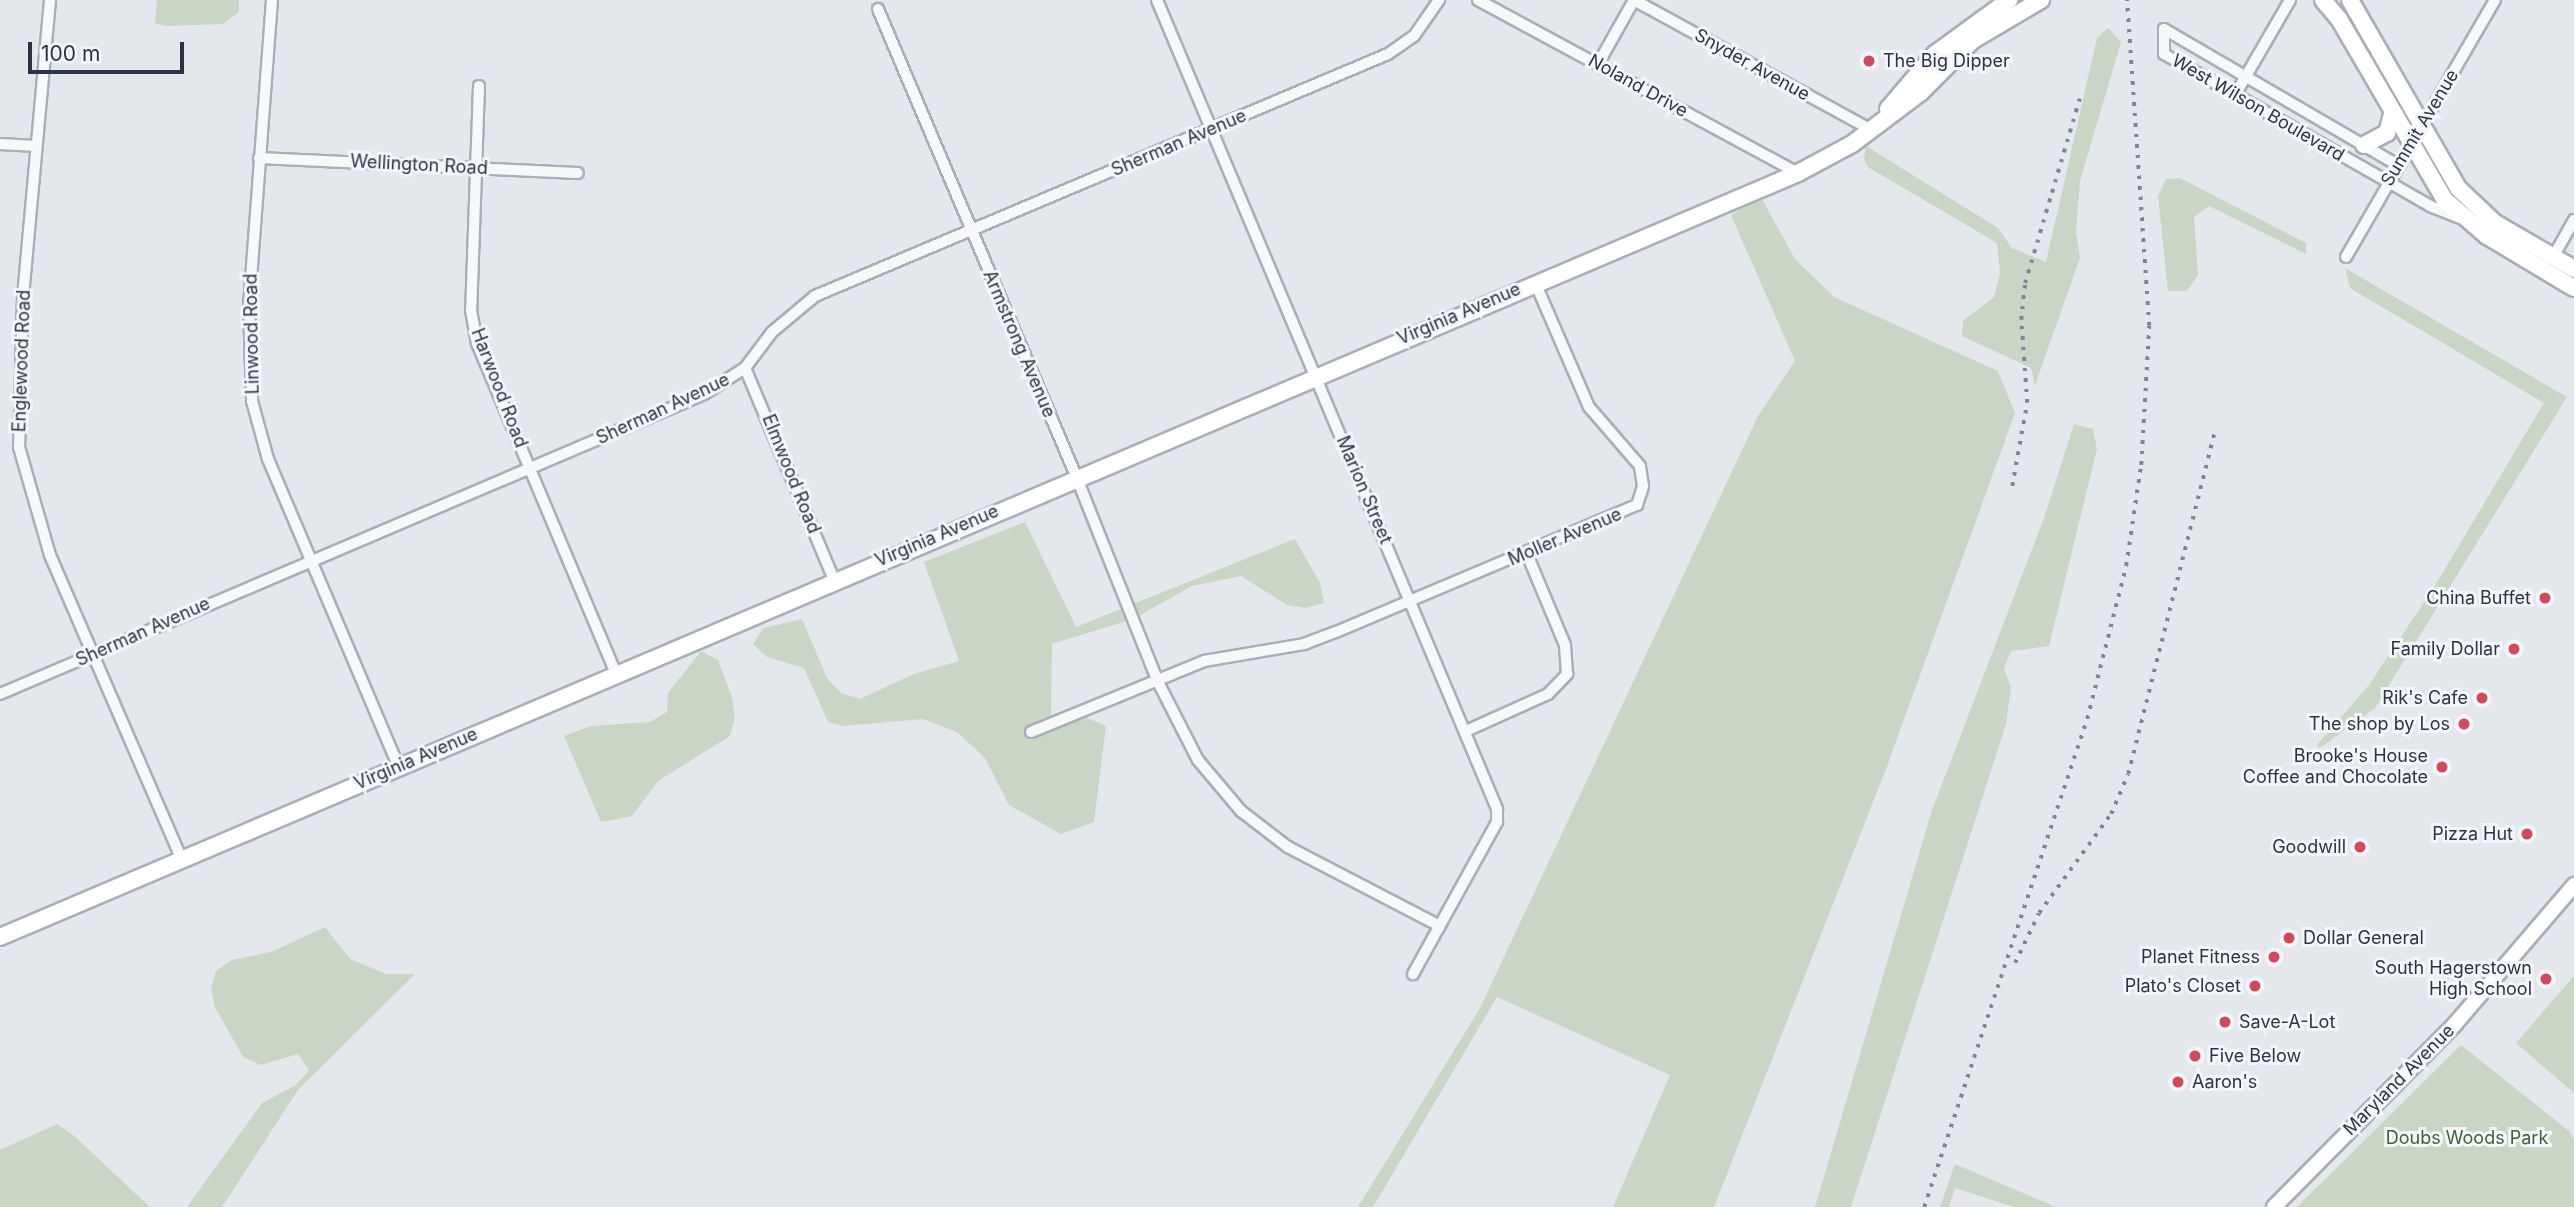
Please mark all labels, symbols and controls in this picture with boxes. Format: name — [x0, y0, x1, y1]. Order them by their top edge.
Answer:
street label: Snyder Avenue — [1691, 24, 1813, 106]
scale bar — [32, 28, 187, 72]
text: 100 m — [41, 41, 100, 66]
street label: Noland Drive — [1585, 50, 1691, 122]
place label: The Big Dipper — [1883, 50, 2010, 72]
street label: West Wilson Boulevard — [2168, 50, 2348, 166]
marker: The Big Dipper — [1861, 53, 1877, 69]
street label: Summit Avenue — [2377, 66, 2463, 190]
street label: Sherman Avenue — [1108, 105, 1250, 181]
street label: Wellington Road — [350, 151, 488, 179]
street label: Armstrong Avenue — [978, 267, 1060, 421]
street label: Linwood Road — [240, 273, 264, 395]
street label: Virginia Avenue — [1394, 278, 1524, 350]
street label: Englewood Road — [9, 289, 35, 433]
street label: Harwood Road — [466, 325, 532, 451]
street label: Sherman Avenue — [593, 369, 733, 449]
street label: Elmwood Road — [757, 411, 825, 537]
street label: Marion Street — [1332, 433, 1396, 547]
street label: Virginia Avenue — [872, 500, 1002, 572]
street label: Moller Avenue — [1505, 503, 1625, 571]
place label: China Buffet — [2426, 587, 2531, 609]
marker: China Buffet — [2537, 590, 2553, 606]
street label: Sherman Avenue — [73, 593, 213, 671]
place label: Family Dollar — [2391, 638, 2500, 660]
marker: Family Dollar — [2506, 641, 2522, 657]
place label: Rik's Cafe — [2382, 687, 2468, 709]
marker: Rik's Cafe — [2474, 690, 2490, 706]
place label: The shop by Los — [2309, 713, 2450, 735]
marker: The shop by Los — [2456, 716, 2472, 732]
street label: Virginia Avenue — [351, 723, 481, 795]
place label: Brooke's House Coffee and Chocolate — [2243, 746, 2428, 788]
marker: Brooke's House Coffee and Chocolate — [2434, 759, 2450, 775]
place label: Pizza Hut — [2432, 823, 2513, 845]
marker: Pizza Hut — [2519, 826, 2535, 842]
place label: Goodwill — [2272, 836, 2346, 858]
marker: Goodwill — [2352, 839, 2368, 855]
place label: Dollar General — [2303, 927, 2424, 949]
marker: Dollar General — [2281, 930, 2297, 946]
place label: Planet Fitness — [2141, 946, 2260, 968]
marker: Planet Fitness — [2266, 949, 2282, 965]
place label: South Hagerstown High School — [2375, 958, 2532, 1000]
marker: South Hagerstown High School — [2538, 971, 2554, 987]
place label: Plato's Closet — [2125, 975, 2241, 997]
marker: Plato's Closet — [2247, 978, 2263, 994]
place label: Save-A-Lot — [2239, 1011, 2335, 1033]
marker: Save-A-Lot — [2217, 1014, 2233, 1030]
street label: Maryland Avenue — [2339, 1020, 2459, 1140]
place label: Five Below — [2209, 1045, 2301, 1067]
marker: Five Below — [2187, 1048, 2203, 1064]
place label: Aaron's — [2192, 1071, 2257, 1093]
marker: Aaron's — [2170, 1074, 2186, 1090]
park label: Doubs Woods Park — [2386, 1127, 2548, 1149]

